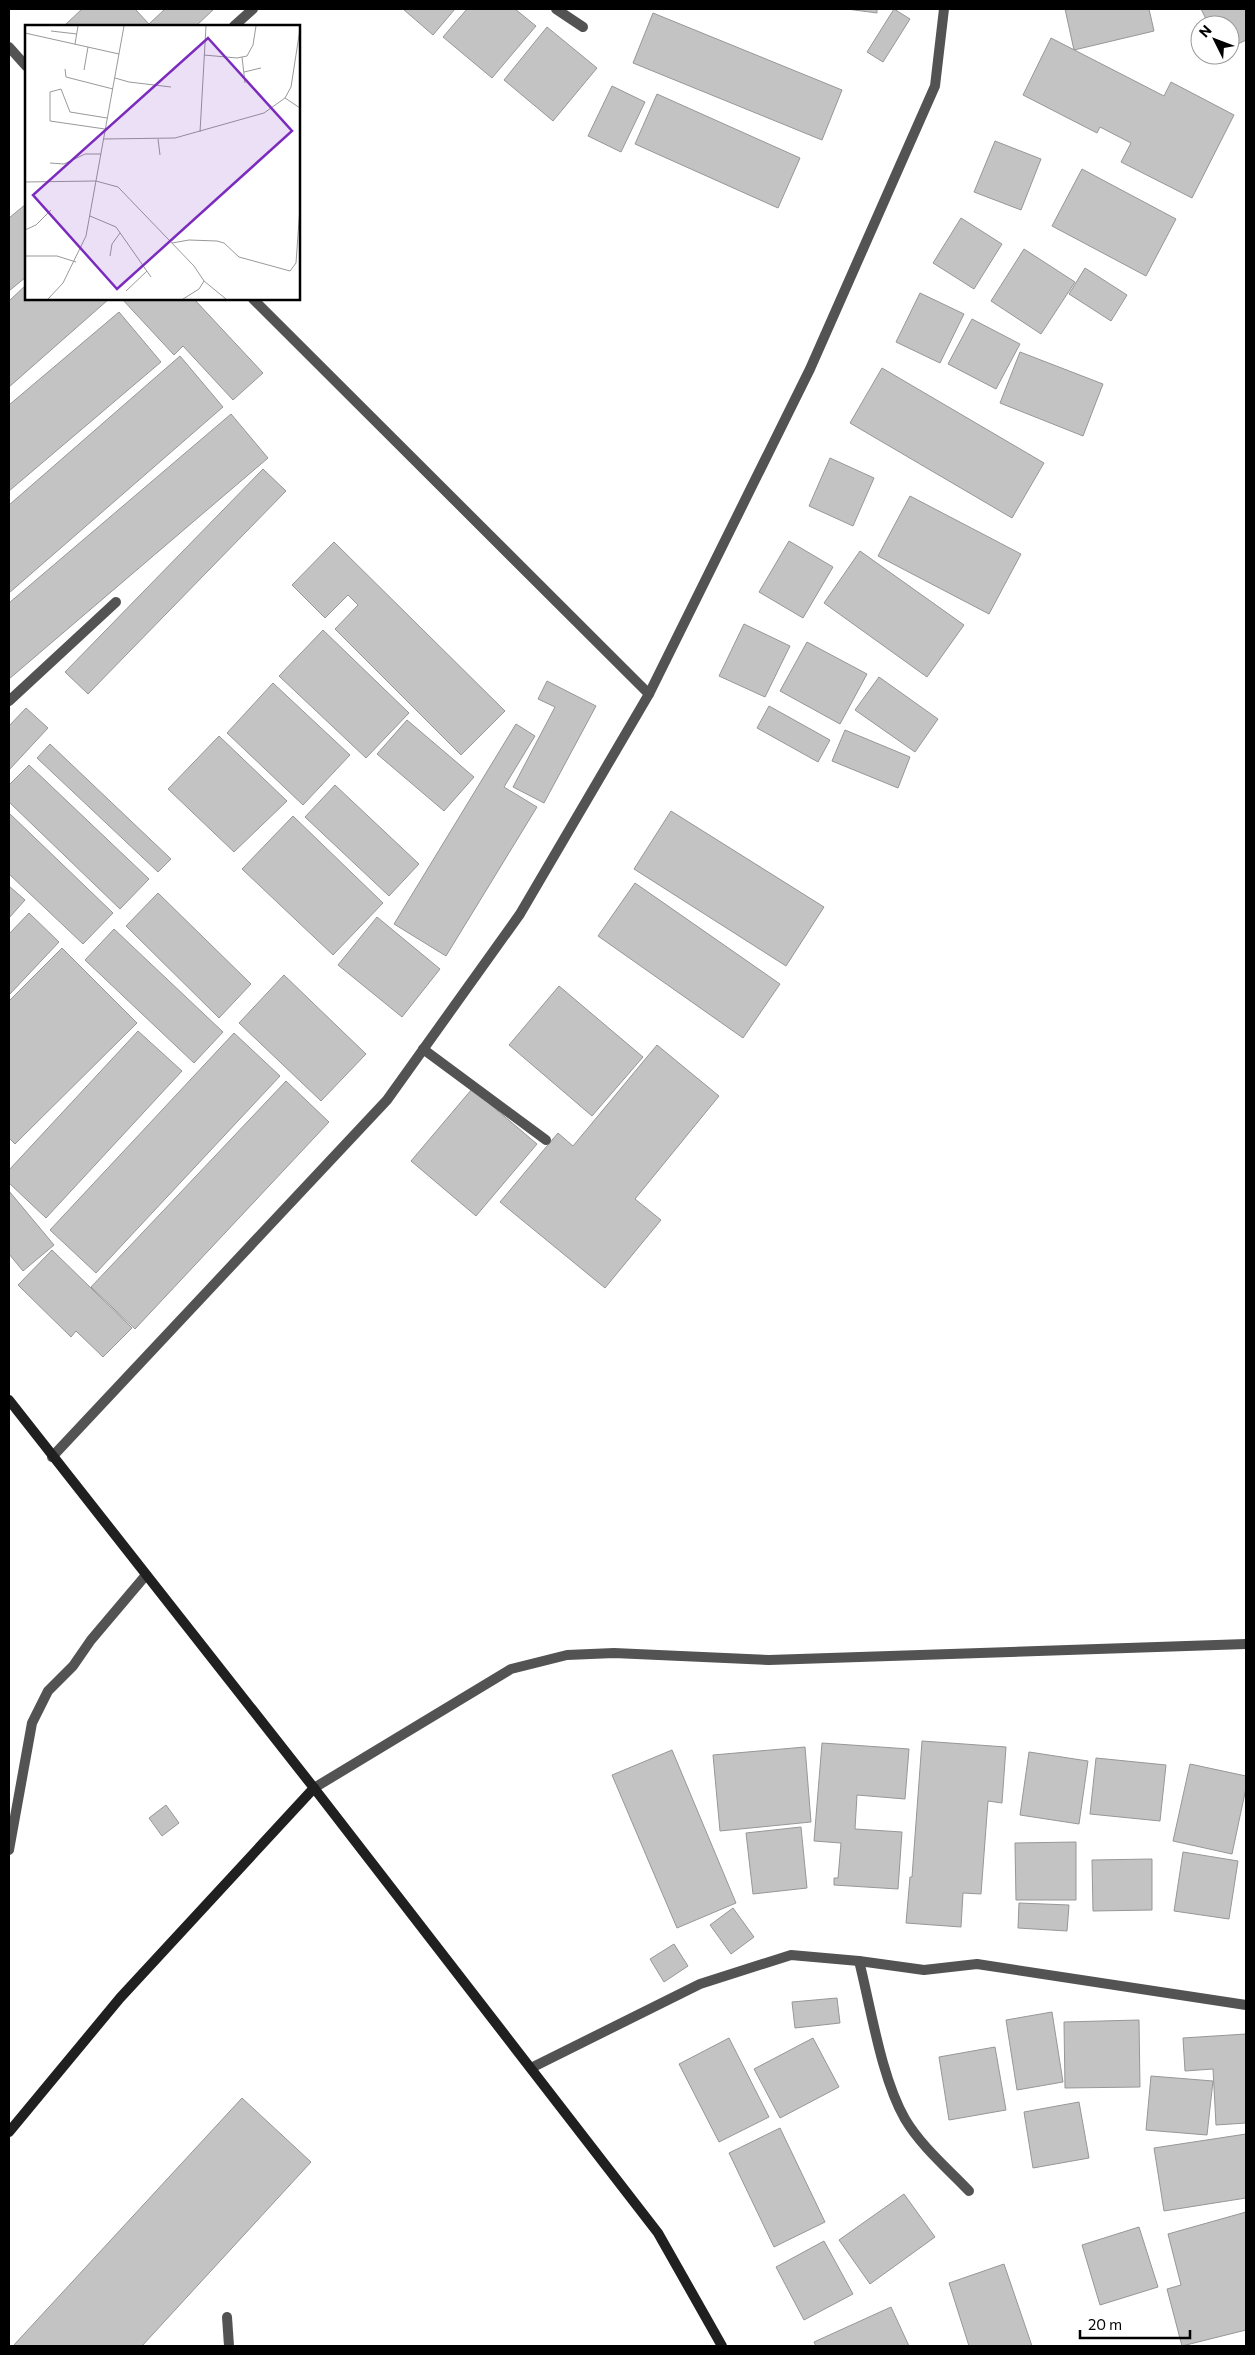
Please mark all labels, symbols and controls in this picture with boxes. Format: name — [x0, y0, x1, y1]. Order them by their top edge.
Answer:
north arrow — [1190, 15, 1240, 65]
text: N — [1195, 21, 1215, 41]
inset map — [25, 25, 300, 300]
scale bar — [1080, 2308, 1190, 2340]
text: 20 m — [1088, 2315, 1122, 2333]

